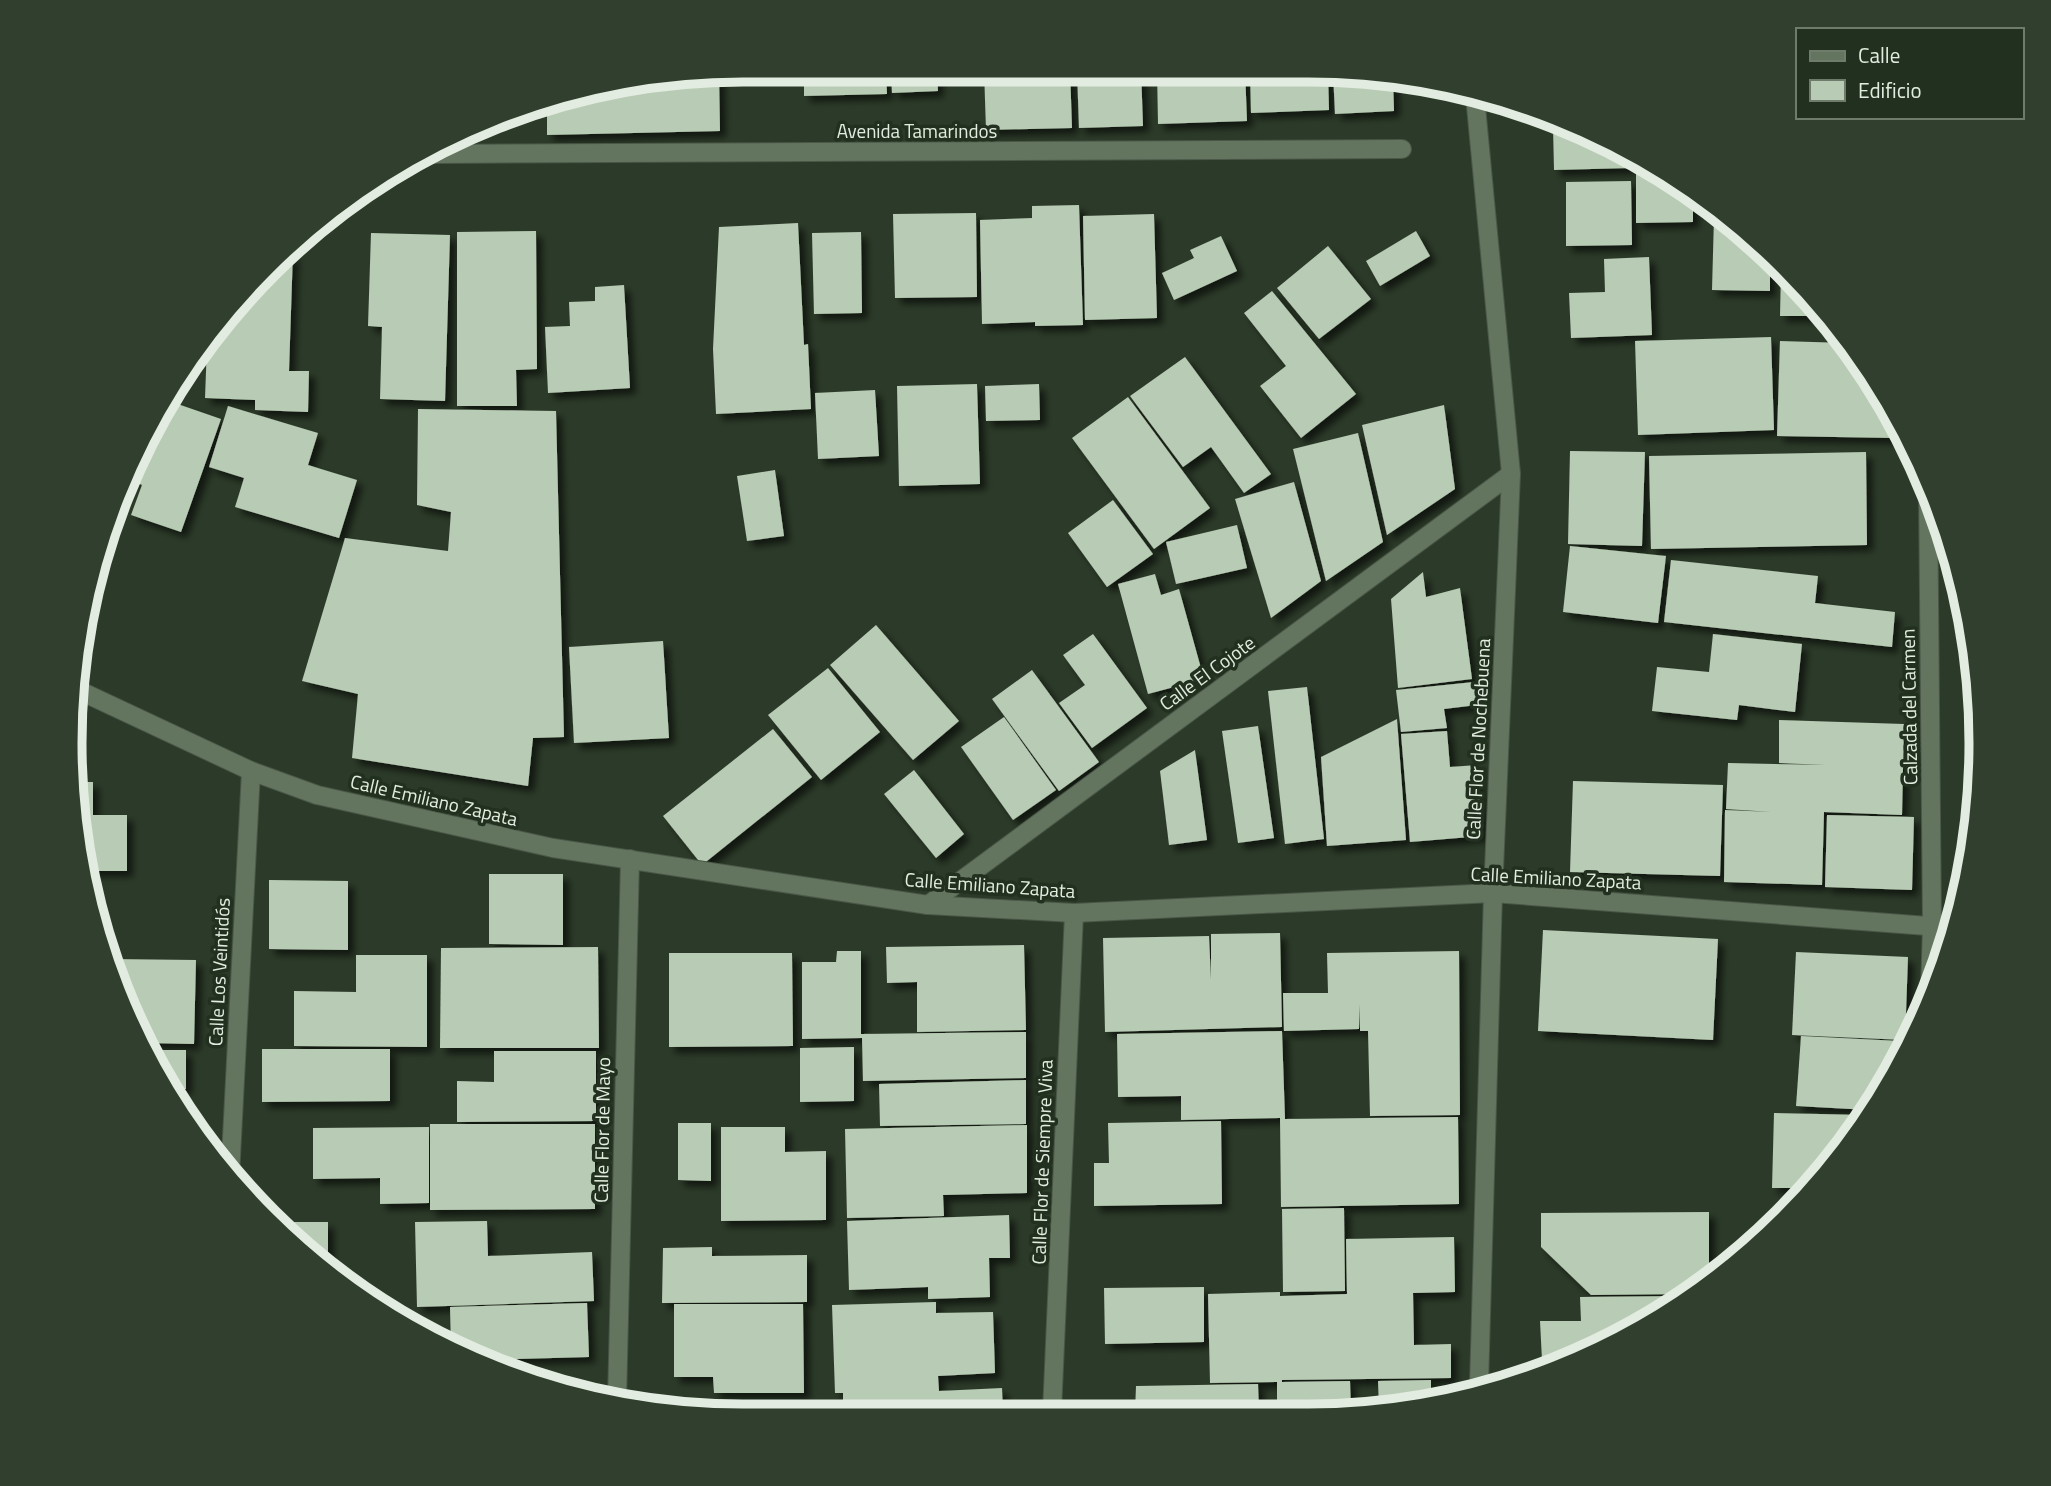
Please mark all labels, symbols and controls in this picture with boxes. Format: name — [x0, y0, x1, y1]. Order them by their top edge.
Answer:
legend — [1796, 28, 2023, 119]
text: Calle — [1858, 39, 1900, 71]
text: Edificio — [1858, 74, 1922, 106]
street label: Avenida Tamarindos — [837, 116, 998, 145]
street label: Calle El Cojote — [1153, 628, 1261, 717]
street label: Calzada del Carmen — [1893, 629, 1924, 785]
street label: Calle Flor de Nochebuena — [1458, 637, 1497, 840]
street label: Calle Emiliano Zapata — [348, 766, 521, 833]
street label: Calle Emiliano Zapata — [1470, 859, 1643, 896]
street label: Calle Emiliano Zapata — [904, 864, 1077, 905]
street label: Calle Los Veintidós — [200, 897, 237, 1047]
street label: Calle Flor de Mayo — [586, 1057, 617, 1203]
street label: Calle Flor de Siempre Viva — [1023, 1058, 1060, 1265]

